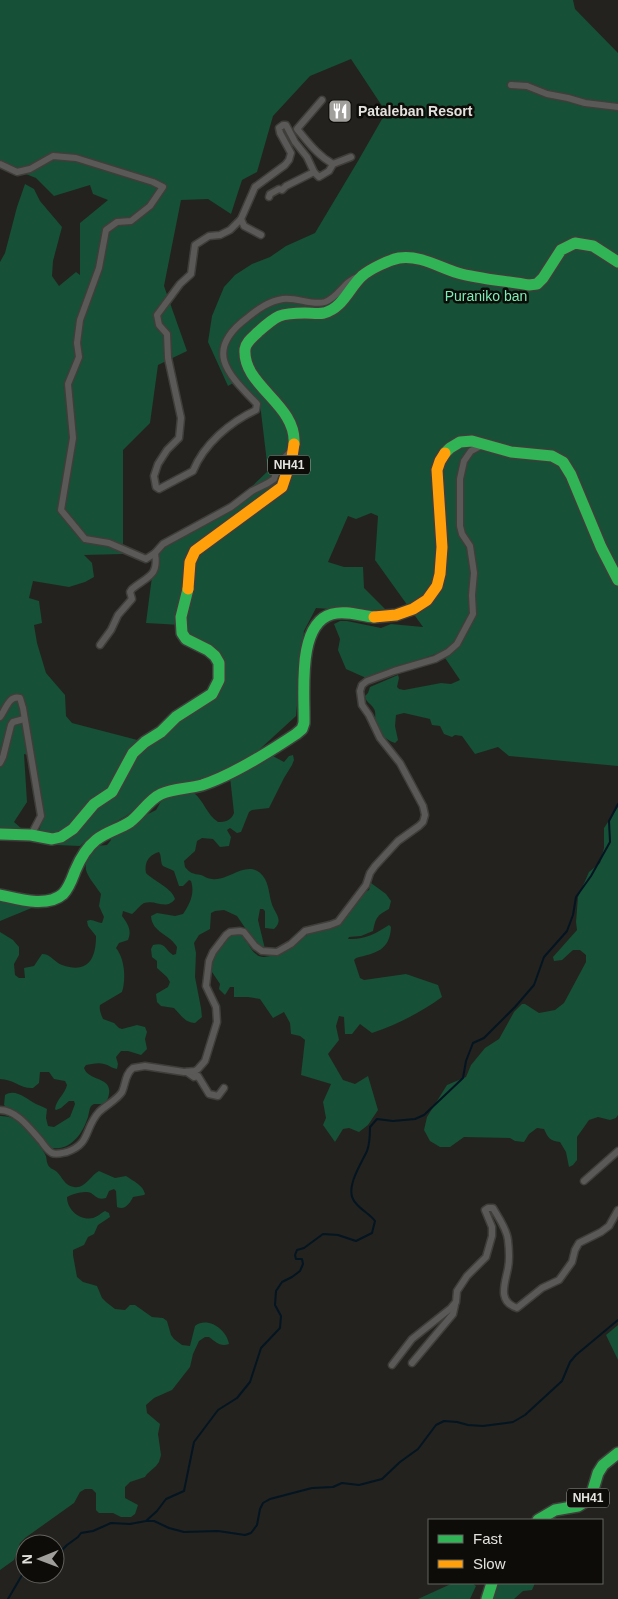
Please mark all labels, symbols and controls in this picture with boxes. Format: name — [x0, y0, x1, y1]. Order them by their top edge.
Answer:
restaurant icon: Pataleban Resort — [327, 98, 353, 124]
place label: Pataleban Resort — [358, 103, 473, 119]
park label: Puraniko ban — [445, 288, 527, 304]
road number: NH41 — [268, 456, 310, 474]
road number: NH41 — [567, 1489, 609, 1508]
legend — [428, 1519, 603, 1584]
text: Fast — [473, 1530, 503, 1547]
north arrow — [15, 1534, 65, 1584]
text: N — [19, 1554, 35, 1564]
text: Slow — [473, 1555, 506, 1572]

